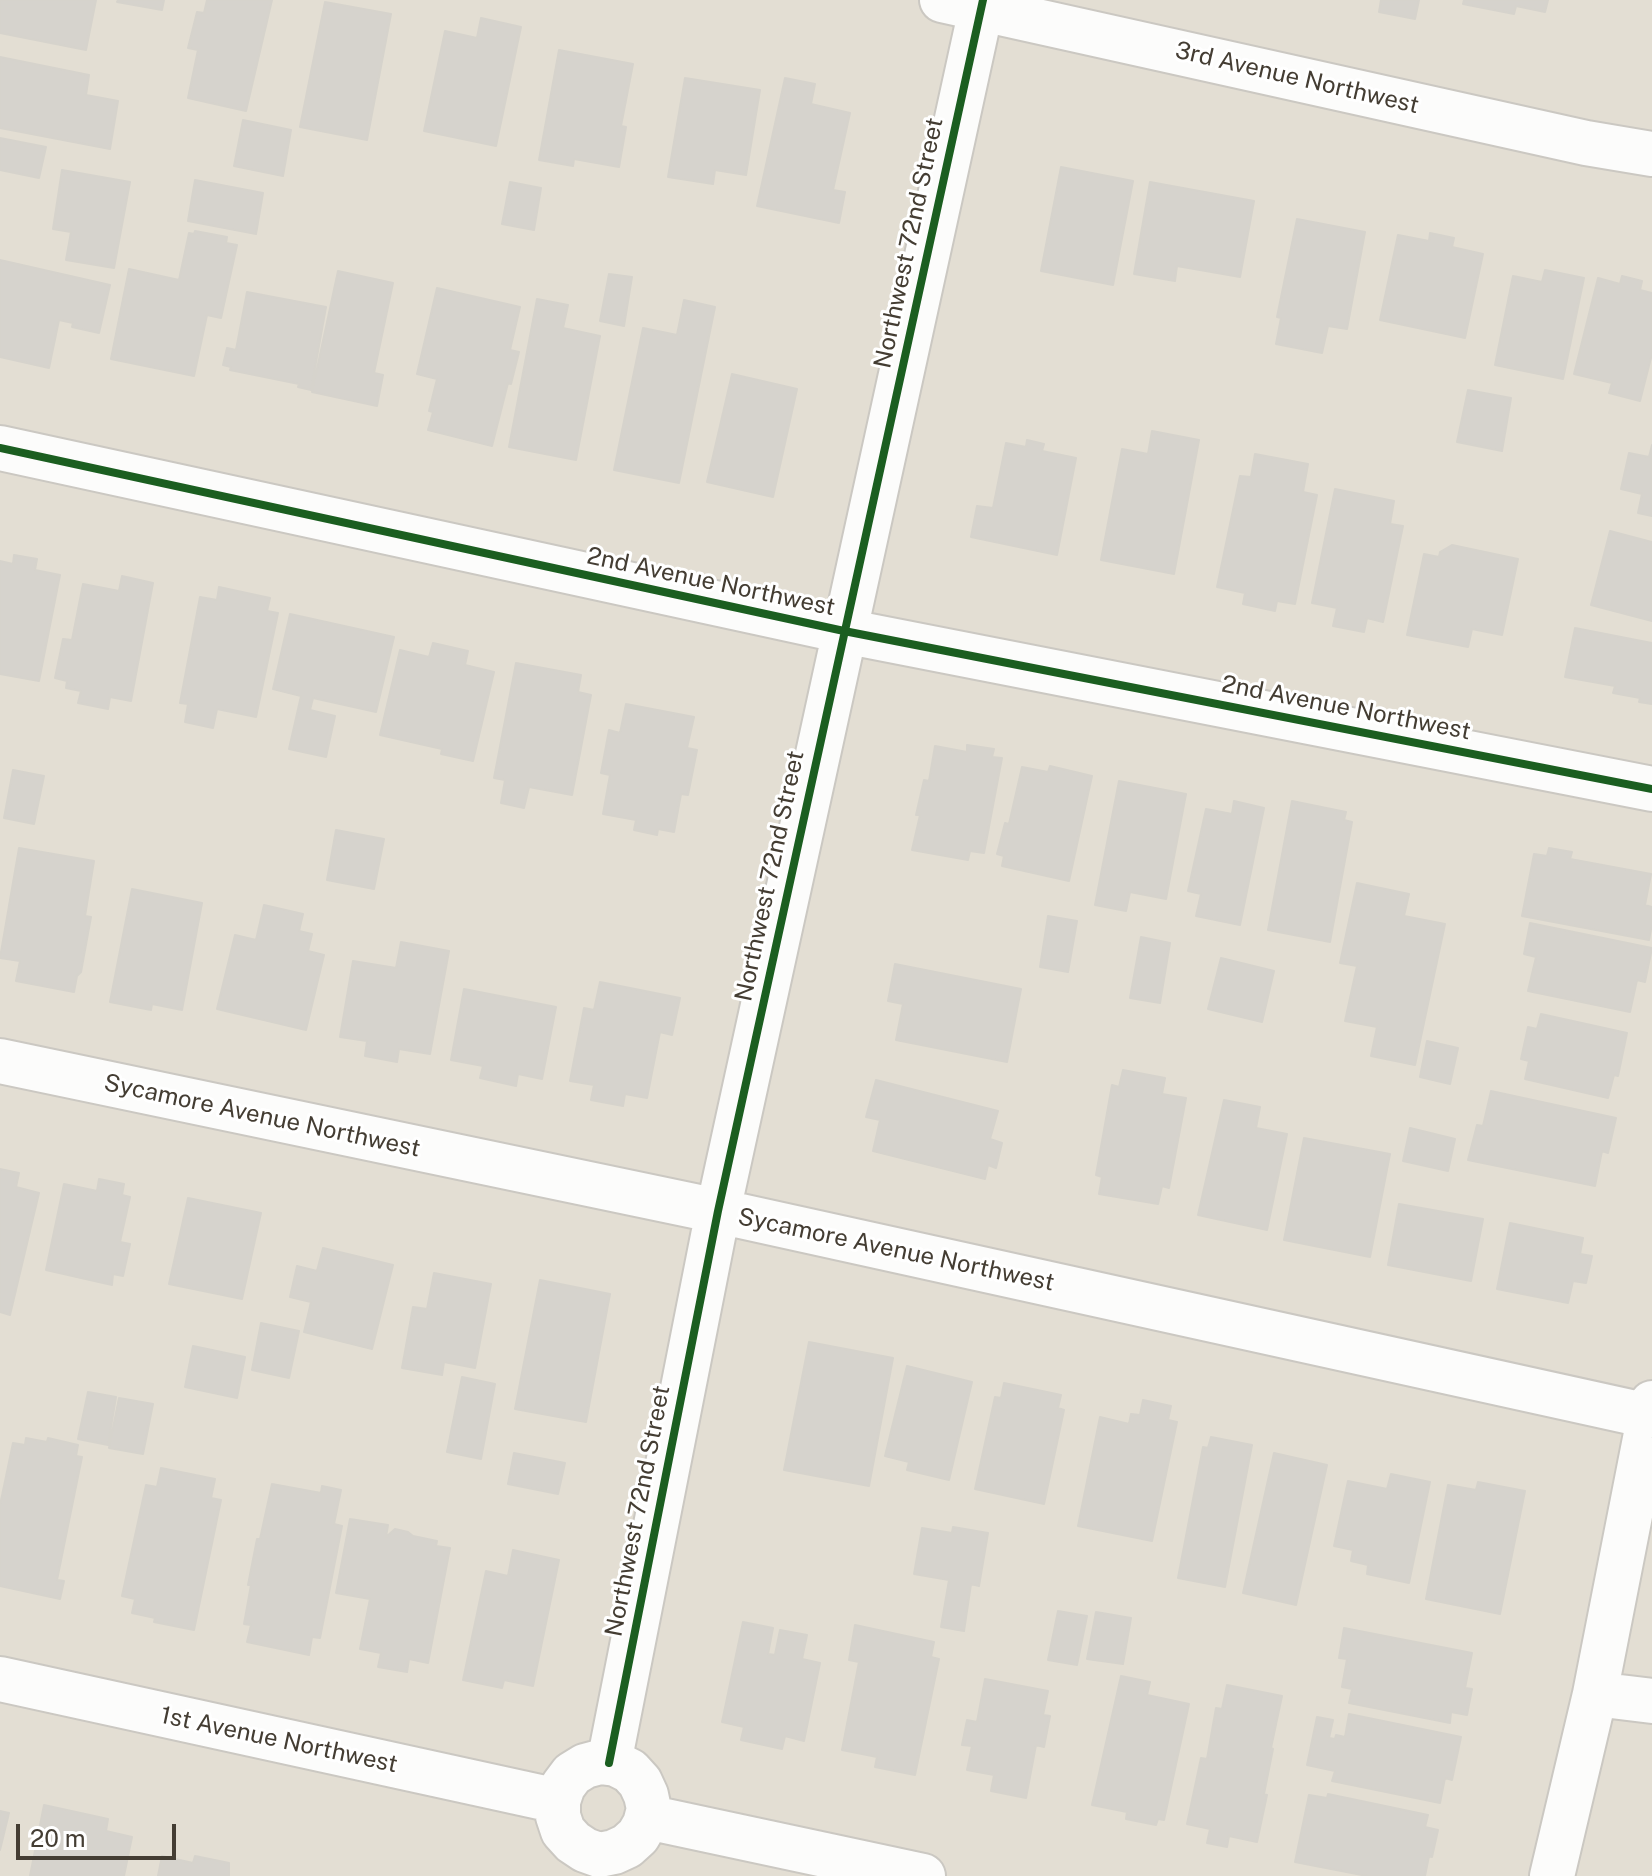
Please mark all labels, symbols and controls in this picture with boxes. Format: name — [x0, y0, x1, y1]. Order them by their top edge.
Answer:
street label: 3rd Avenue Northwest — [1172, 36, 1422, 120]
street label: Northwest 72nd Street — [868, 115, 950, 371]
street label: 2nd Avenue Northwest — [584, 542, 838, 622]
street label: 2nd Avenue Northwest — [1219, 670, 1473, 746]
street label: Northwest 72nd Street — [729, 748, 811, 1004]
street label: Sycamore Avenue Northwest — [101, 1068, 423, 1164]
street label: Sycamore Avenue Northwest — [735, 1202, 1057, 1298]
street label: Northwest 72nd Street — [600, 1383, 676, 1639]
street label: 1st Avenue Northwest — [158, 1701, 400, 1779]
scale bar — [20, 1808, 180, 1858]
text: 20 m — [30, 1824, 86, 1852]

